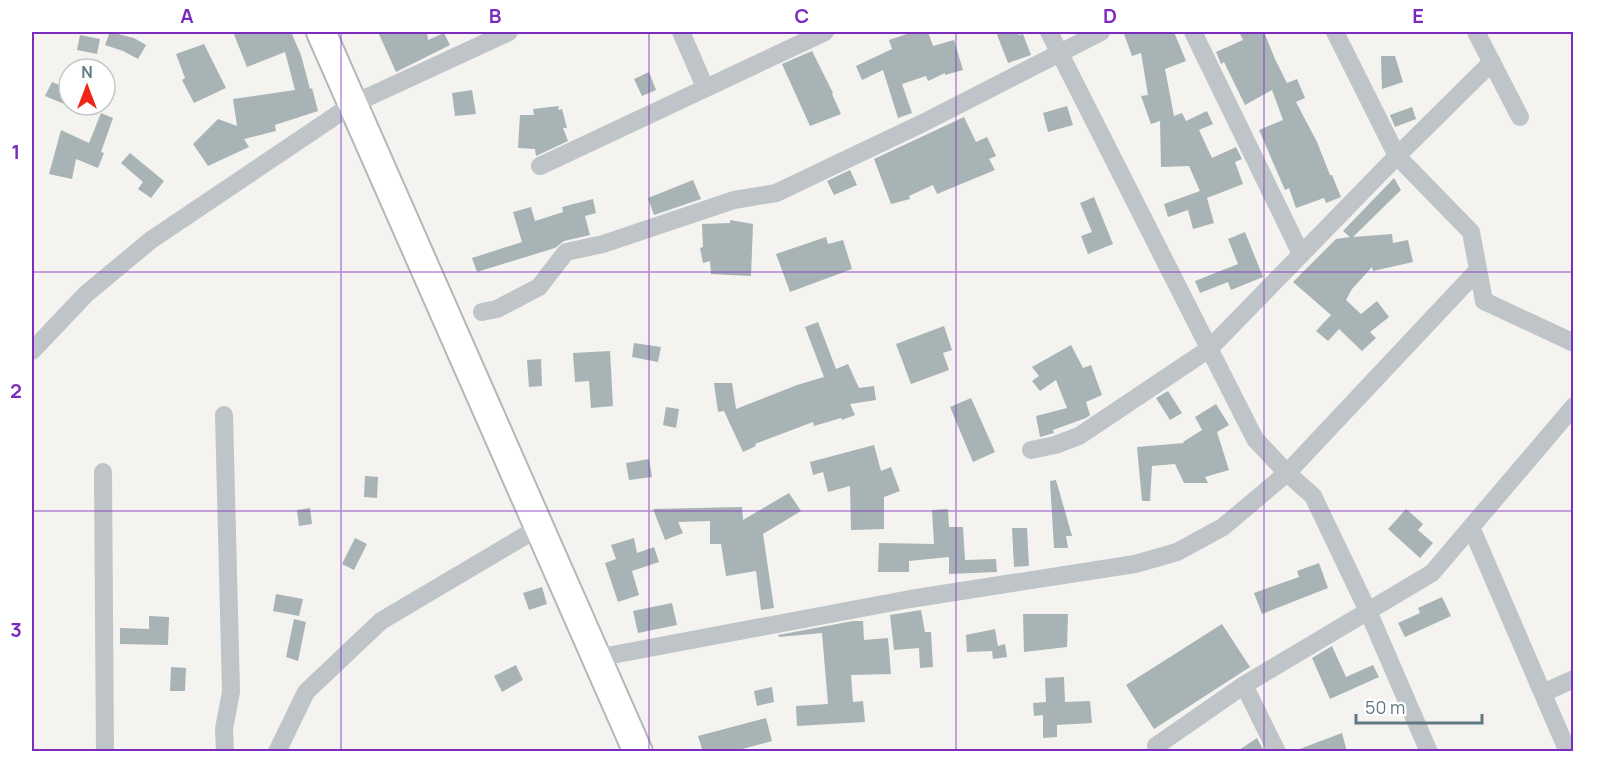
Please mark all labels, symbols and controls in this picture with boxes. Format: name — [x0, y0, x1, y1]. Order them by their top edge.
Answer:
text: A — [180, 2, 194, 29]
text: B — [489, 2, 502, 29]
text: C — [795, 2, 809, 29]
text: D — [1103, 2, 1117, 29]
text: E — [1412, 2, 1424, 29]
north arrow — [57, 57, 117, 117]
text: N — [81, 61, 93, 83]
text: 1 — [12, 138, 20, 165]
text: 2 — [10, 377, 22, 404]
text: 3 — [10, 616, 22, 643]
scale bar — [1356, 687, 1482, 725]
text: 50 m — [1365, 695, 1405, 719]

